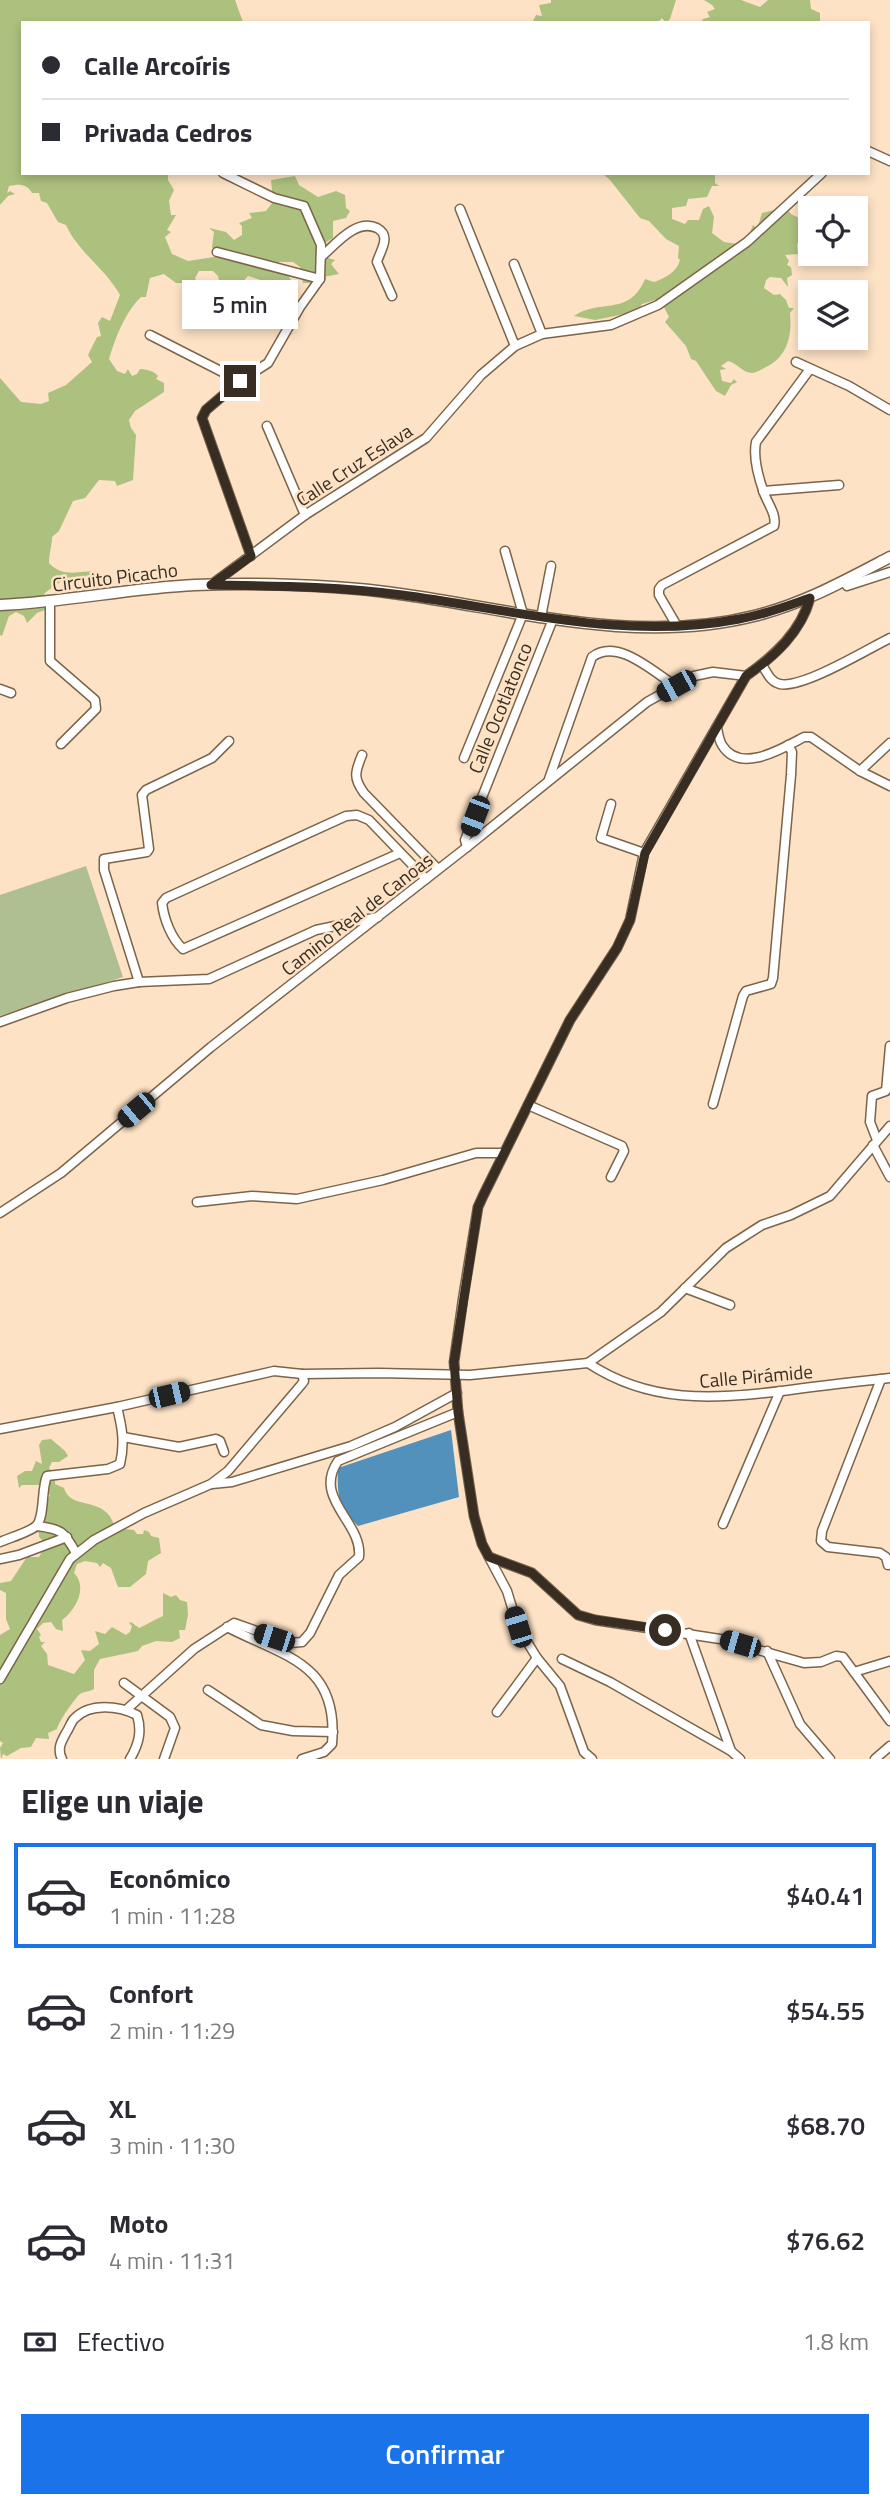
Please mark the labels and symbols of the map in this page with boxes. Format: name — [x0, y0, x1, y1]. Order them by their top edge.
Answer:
callout: 5 min — [182, 280, 298, 328]
route end — [224, 365, 256, 397]
street label: Calle Cruz Eslava — [290, 416, 418, 513]
street label: Circuito Picacho — [51, 554, 179, 599]
street label: Calle Ocotlatonco — [460, 638, 539, 778]
car — [653, 667, 700, 705]
car — [458, 793, 493, 839]
street label: Camino Real de Canoas — [275, 845, 439, 982]
car — [114, 1088, 159, 1132]
street label: Calle Pirámide — [698, 1356, 814, 1395]
car — [147, 1380, 192, 1410]
car — [502, 1604, 535, 1650]
route start — [649, 1614, 681, 1646]
car — [251, 1622, 298, 1654]
car — [717, 1628, 764, 1660]

